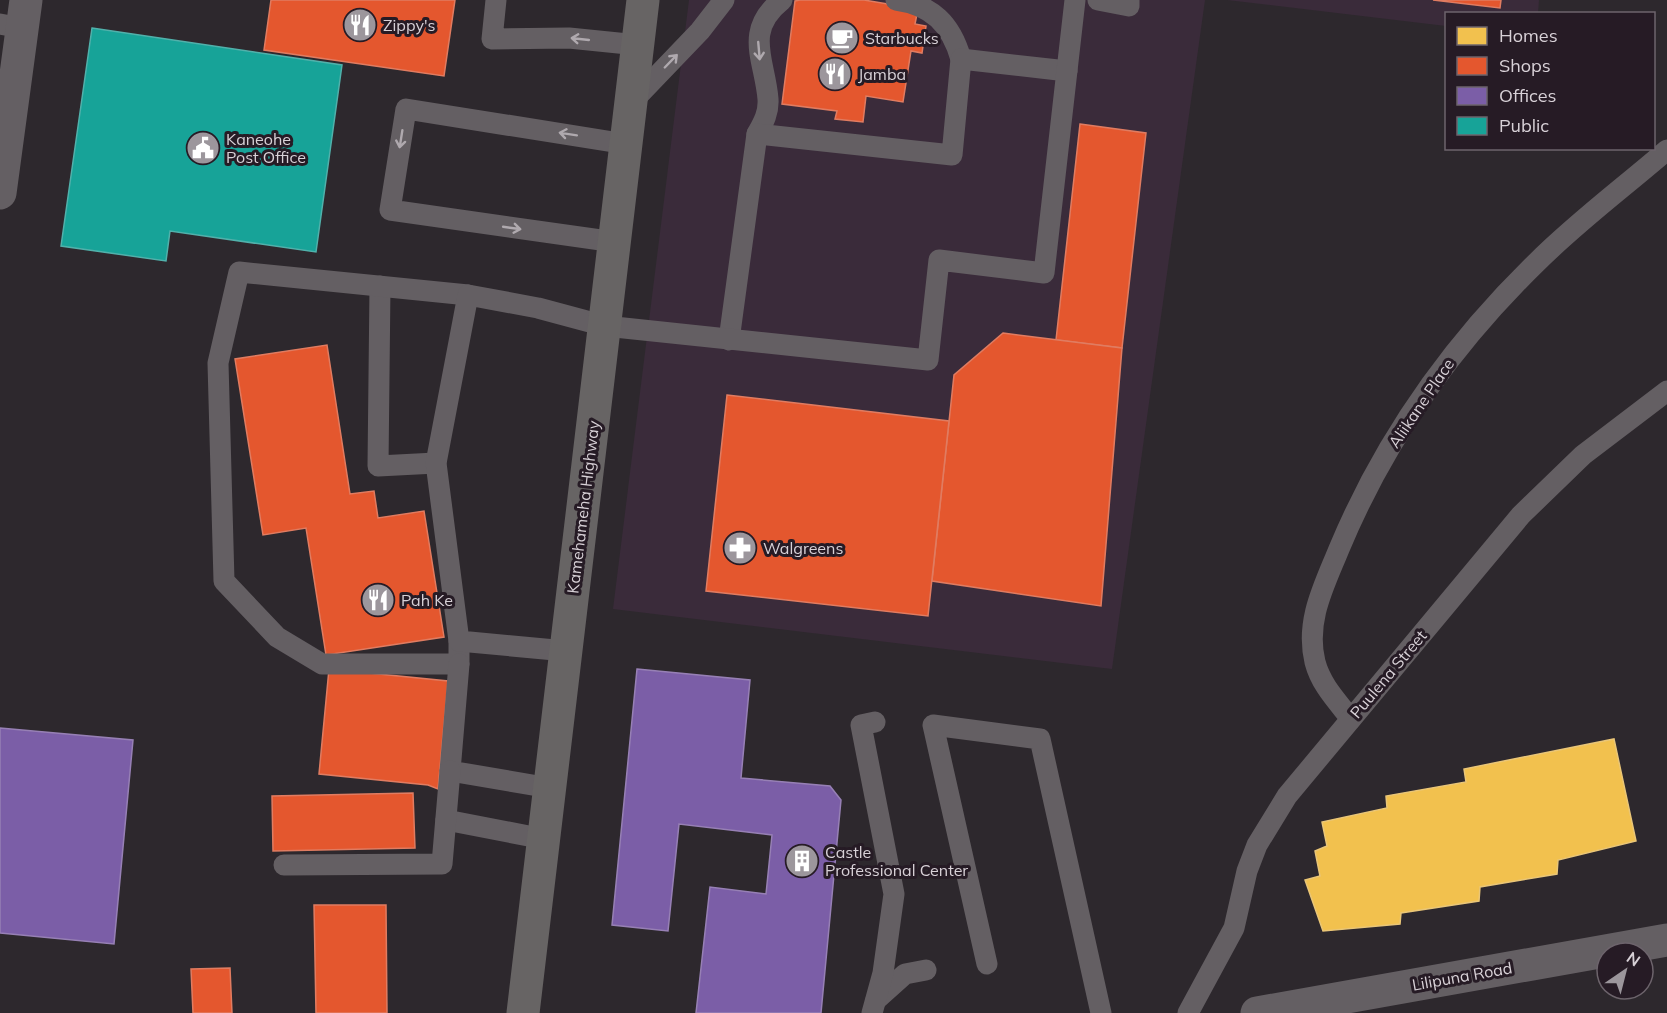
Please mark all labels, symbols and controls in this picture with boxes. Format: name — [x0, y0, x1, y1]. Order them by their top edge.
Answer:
restaurant icon: Zippy's — [342, 7, 378, 43]
legend — [1445, 12, 1655, 150]
place label: Zippy's — [383, 15, 435, 35]
cafe icon: Starbucks — [824, 20, 860, 56]
text: Homes — [1499, 24, 1558, 47]
place label: Starbucks — [865, 28, 939, 48]
one-way arrow — [570, 33, 590, 44]
one-way arrow — [754, 40, 765, 60]
one-way arrow — [664, 54, 678, 69]
text: Shops — [1499, 54, 1551, 77]
restaurant icon: Jamba — [817, 56, 853, 92]
place label: Jamba — [858, 64, 906, 84]
text: Offices — [1499, 84, 1557, 107]
text: Public — [1499, 114, 1549, 137]
one-way arrow — [395, 128, 406, 148]
place label: Kaneohe Post Office — [226, 129, 306, 167]
one-way arrow — [559, 129, 579, 140]
public building icon: Kaneohe Post Office — [185, 130, 221, 166]
one-way arrow — [502, 222, 521, 233]
street label: Aliikane Place — [1384, 355, 1458, 451]
street label: Kamehameha Highway — [562, 419, 604, 595]
pharmacy icon: Walgreens — [722, 530, 758, 566]
place label: Walgreens — [763, 538, 843, 558]
restaurant icon: Pah Ke — [360, 582, 396, 618]
place label: Pah Ke — [401, 590, 453, 610]
street label: Puulena Street — [1345, 626, 1431, 722]
place label: Castle Professional Center — [825, 842, 968, 880]
building icon: Castle Professional Center — [784, 843, 820, 879]
north arrow — [1595, 941, 1655, 1001]
text: N — [1623, 947, 1644, 970]
street label: Lilipuna Road — [1410, 957, 1514, 995]

